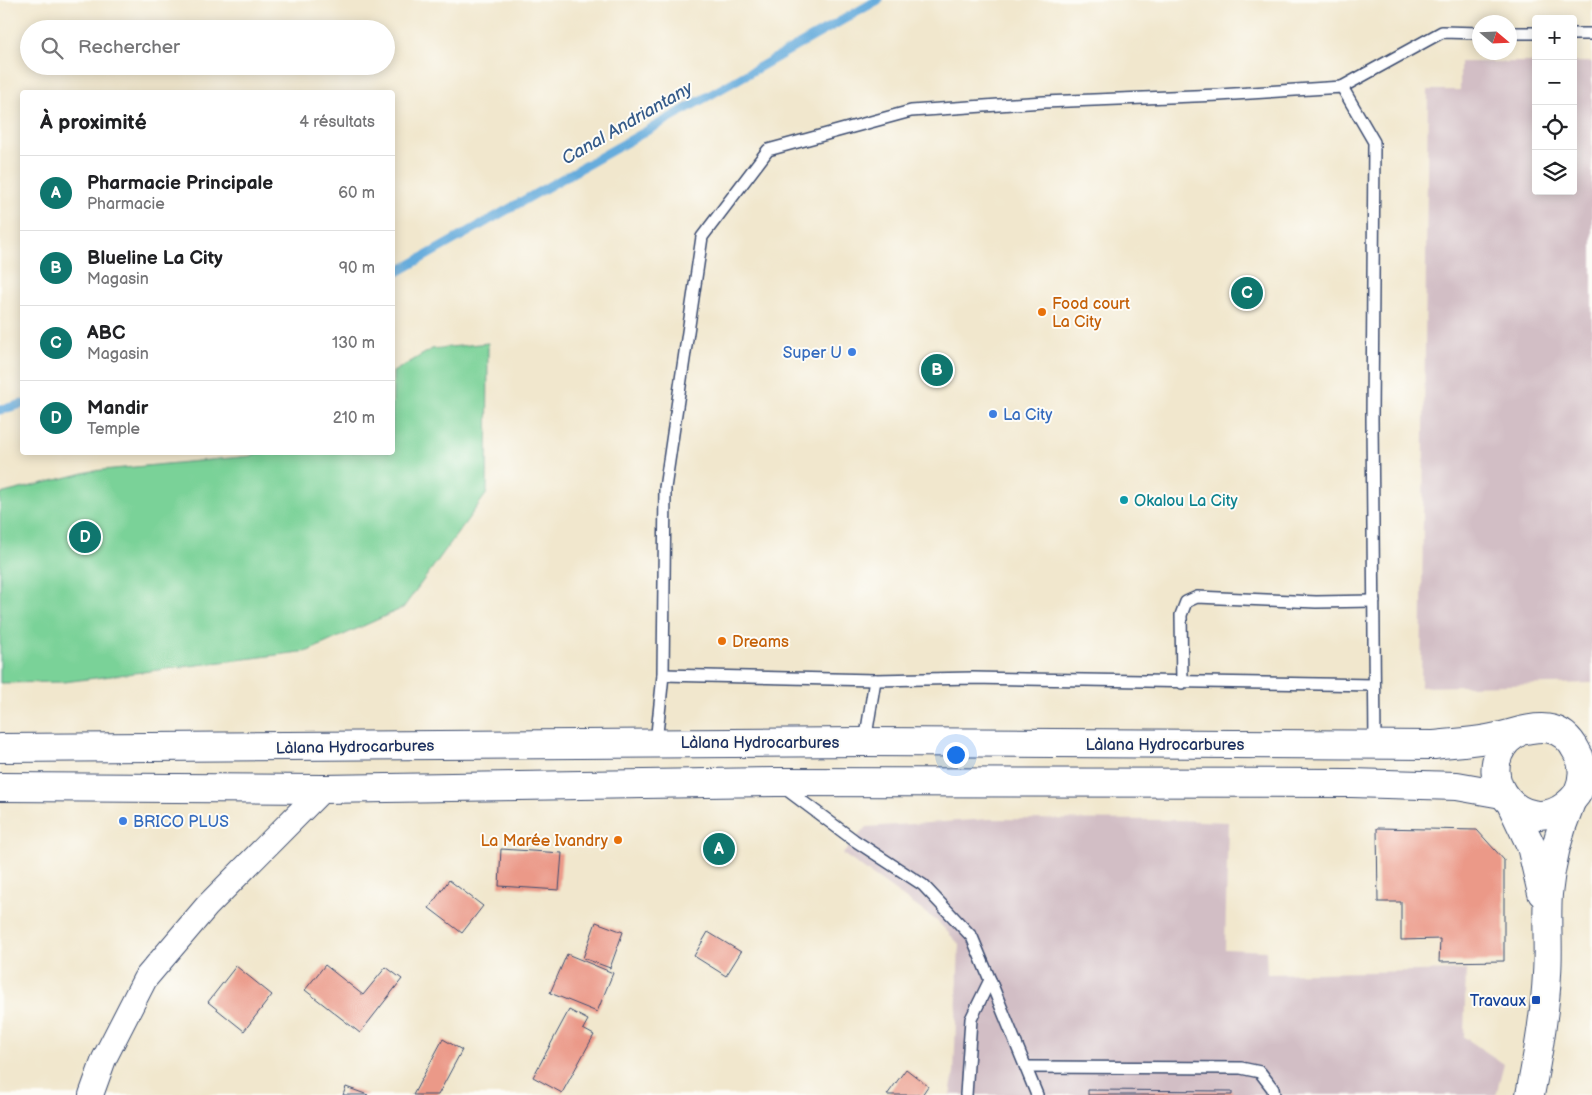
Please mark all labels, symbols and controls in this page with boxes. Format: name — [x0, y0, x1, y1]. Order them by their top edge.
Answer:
north arrow — [1472, 15, 1517, 60]
map controls — [1532, 15, 1577, 195]
button: + — [1532, 15, 1577, 60]
search box — [20, 20, 395, 75]
icon: search — [38, 34, 66, 62]
text: Rechercher — [78, 36, 180, 59]
button: − — [1532, 60, 1577, 105]
water label: Canal Andriantany — [558, 77, 697, 169]
button: locate — [1532, 105, 1577, 150]
text: À proximité — [40, 110, 147, 135]
text: 4 résultats — [299, 113, 375, 132]
button: layers — [1532, 150, 1577, 195]
text: Pharmacie Principale — [87, 172, 273, 195]
text: A — [51, 184, 61, 203]
text: 60 m — [338, 184, 375, 203]
text: Pharmacie — [87, 195, 165, 214]
text: Blueline La City — [87, 247, 223, 270]
text: B — [50, 259, 62, 278]
text: 90 m — [339, 259, 375, 278]
text: Magasin — [87, 270, 149, 289]
pin: C — [1231, 274, 1263, 312]
place label: Food court La City — [1052, 295, 1130, 332]
marker: Food court La City — [1036, 306, 1048, 318]
text: ABC — [87, 322, 126, 345]
text: C — [50, 334, 62, 353]
text: 130 m — [332, 334, 375, 353]
place label: Super U — [783, 344, 842, 363]
text: Magasin — [87, 345, 149, 364]
marker: Super U — [846, 346, 858, 358]
pin: B — [921, 351, 953, 389]
text: Mandir — [87, 397, 148, 420]
place label: La City — [1003, 406, 1053, 425]
marker: La City — [987, 408, 999, 420]
text: D — [50, 409, 62, 428]
text: 210 m — [333, 409, 375, 428]
text: Temple — [87, 420, 140, 439]
place label: Okalou La City — [1134, 492, 1239, 511]
marker: Okalou La City — [1118, 494, 1130, 506]
pin: D — [69, 518, 101, 556]
place label: Dreams — [732, 633, 789, 652]
marker: Dreams — [716, 635, 728, 647]
street label: Làlana Hydrocarbures — [681, 734, 840, 753]
street label: Làlana Hydrocarbures — [1086, 736, 1245, 755]
street label: Làlana Hydrocarbures — [275, 737, 435, 758]
your location — [943, 742, 969, 768]
place label: BRICO PLUS — [133, 813, 229, 832]
marker: BRICO PLUS — [117, 815, 129, 827]
pin: A — [703, 830, 735, 868]
place label: La Marée Ivandry — [481, 832, 609, 851]
marker: La Marée Ivandry — [612, 834, 624, 846]
place label: Travaux — [1470, 992, 1527, 1011]
marker: Travaux — [1530, 994, 1542, 1006]

